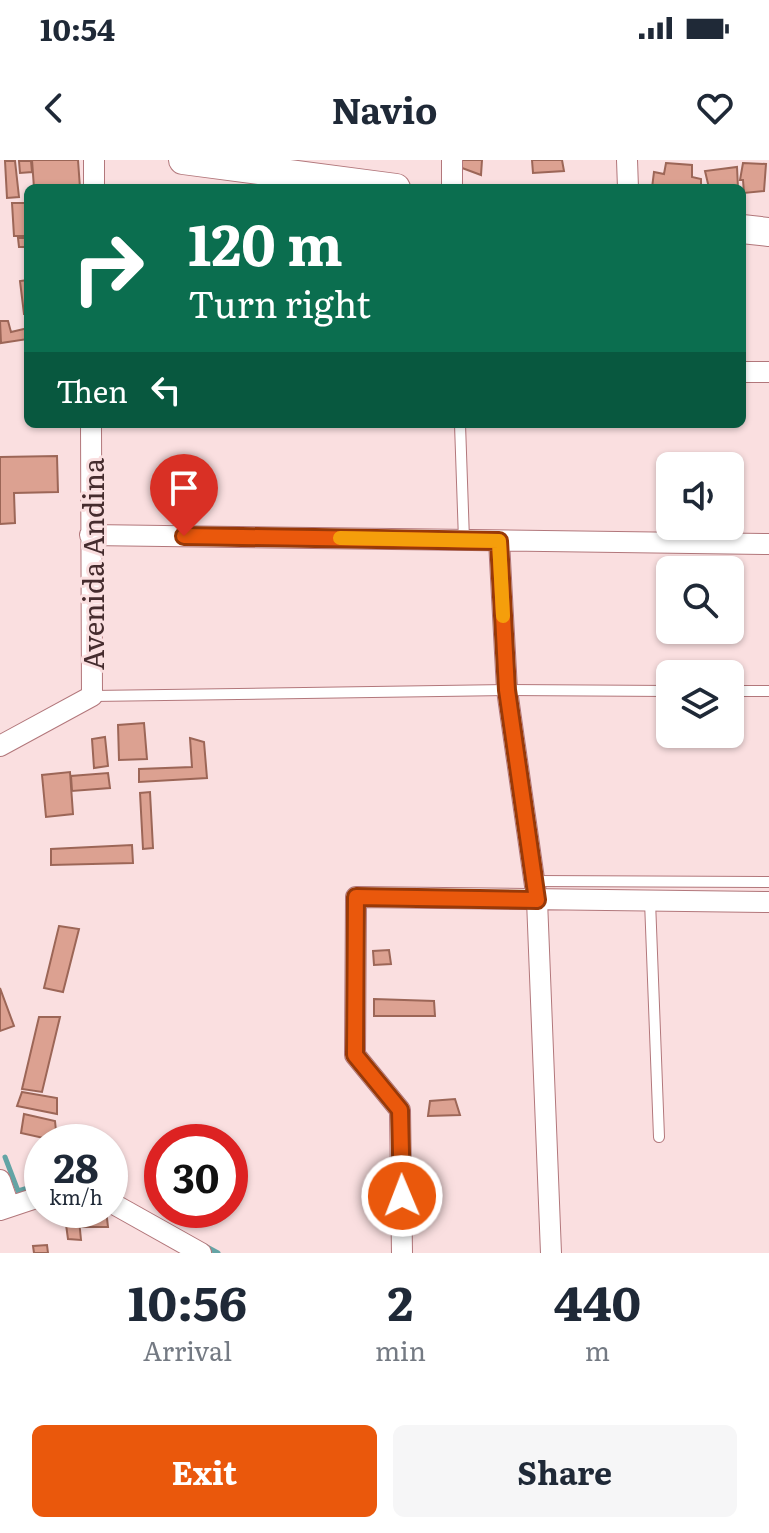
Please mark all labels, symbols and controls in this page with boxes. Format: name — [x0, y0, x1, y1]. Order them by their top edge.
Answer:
text: 10:54 — [40, 6, 115, 50]
text: Navio — [332, 82, 437, 135]
icon: back — [32, 86, 76, 130]
icon: heart — [693, 86, 737, 130]
text: 120 m — [188, 200, 343, 283]
icon: right — [56, 216, 160, 320]
text: Turn right — [188, 276, 371, 329]
text: Then — [56, 368, 128, 412]
icon: left — [144, 368, 188, 412]
map controls — [656, 452, 744, 748]
button: sound — [656, 452, 744, 540]
pin — [150, 454, 218, 536]
street label: Avenida Andina — [71, 458, 113, 670]
icon: arrive — [162, 466, 206, 510]
button: search — [656, 556, 744, 644]
button: layers — [656, 660, 744, 748]
speed limit sign: 30 — [144, 1124, 248, 1228]
text: 28 — [53, 1136, 99, 1195]
position arrow — [360, 1154, 444, 1238]
text: km/h — [49, 1181, 103, 1211]
text: 10:56 — [128, 1265, 247, 1336]
text: 2 — [388, 1265, 413, 1336]
text: 440 — [554, 1265, 641, 1336]
text: Arrival — [143, 1330, 232, 1369]
text: min — [375, 1330, 426, 1369]
text: m — [585, 1330, 610, 1369]
button: Exit — [32, 1425, 377, 1517]
button: Share — [393, 1425, 737, 1517]

